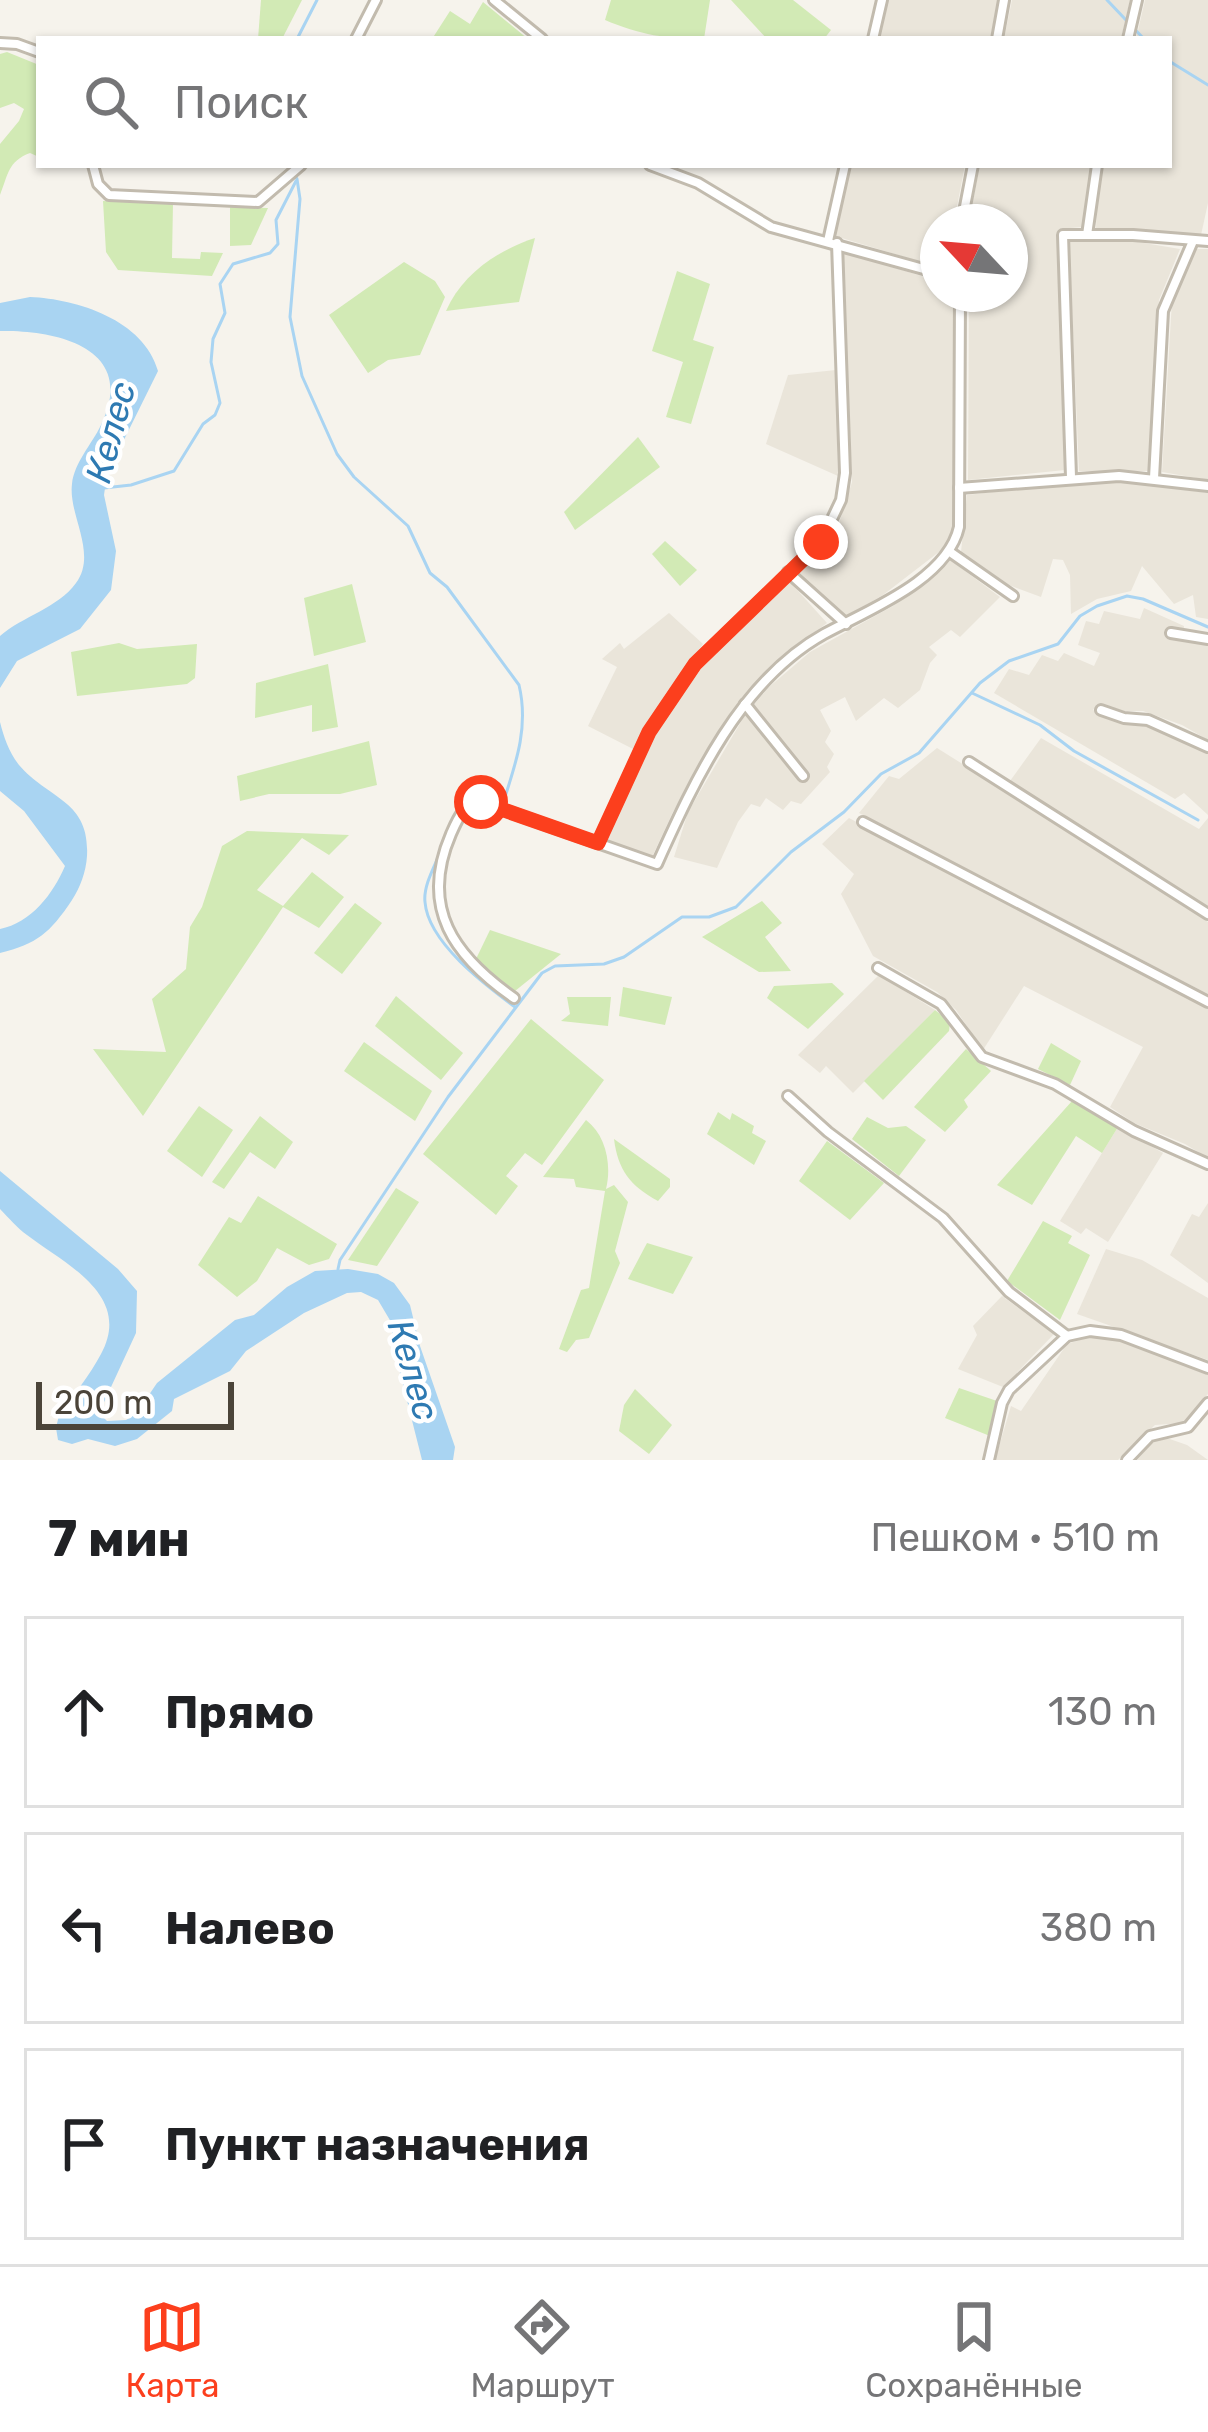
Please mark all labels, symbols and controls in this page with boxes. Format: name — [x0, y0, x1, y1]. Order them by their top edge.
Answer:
search box — [36, 36, 1172, 168]
icon: search — [78, 69, 144, 135]
text: Поиск — [174, 76, 308, 129]
north arrow — [920, 204, 1028, 312]
water label: Келес — [76, 377, 145, 487]
route end — [794, 515, 848, 569]
route start — [454, 775, 508, 829]
water label: Келес — [379, 1315, 448, 1426]
scale bar — [36, 1376, 234, 1429]
text: 200 m — [54, 1383, 153, 1422]
text: 7 мин — [48, 1508, 190, 1569]
text: Пешком · 510 m — [870, 1515, 1160, 1561]
icon: ahead — [51, 1679, 117, 1745]
text: Прямо — [165, 1686, 314, 1739]
text: 130 m — [1048, 1689, 1157, 1735]
icon: left — [51, 1895, 117, 1961]
text: Налево — [165, 1902, 335, 1955]
text: 380 m — [1040, 1905, 1157, 1951]
icon: arrive — [51, 2111, 117, 2177]
text: Пункт назначения — [165, 2118, 590, 2171]
tab: Карта — [125, 2294, 220, 2405]
tab: Маршрут — [470, 2294, 614, 2405]
tab: Сохранённые — [865, 2294, 1083, 2405]

